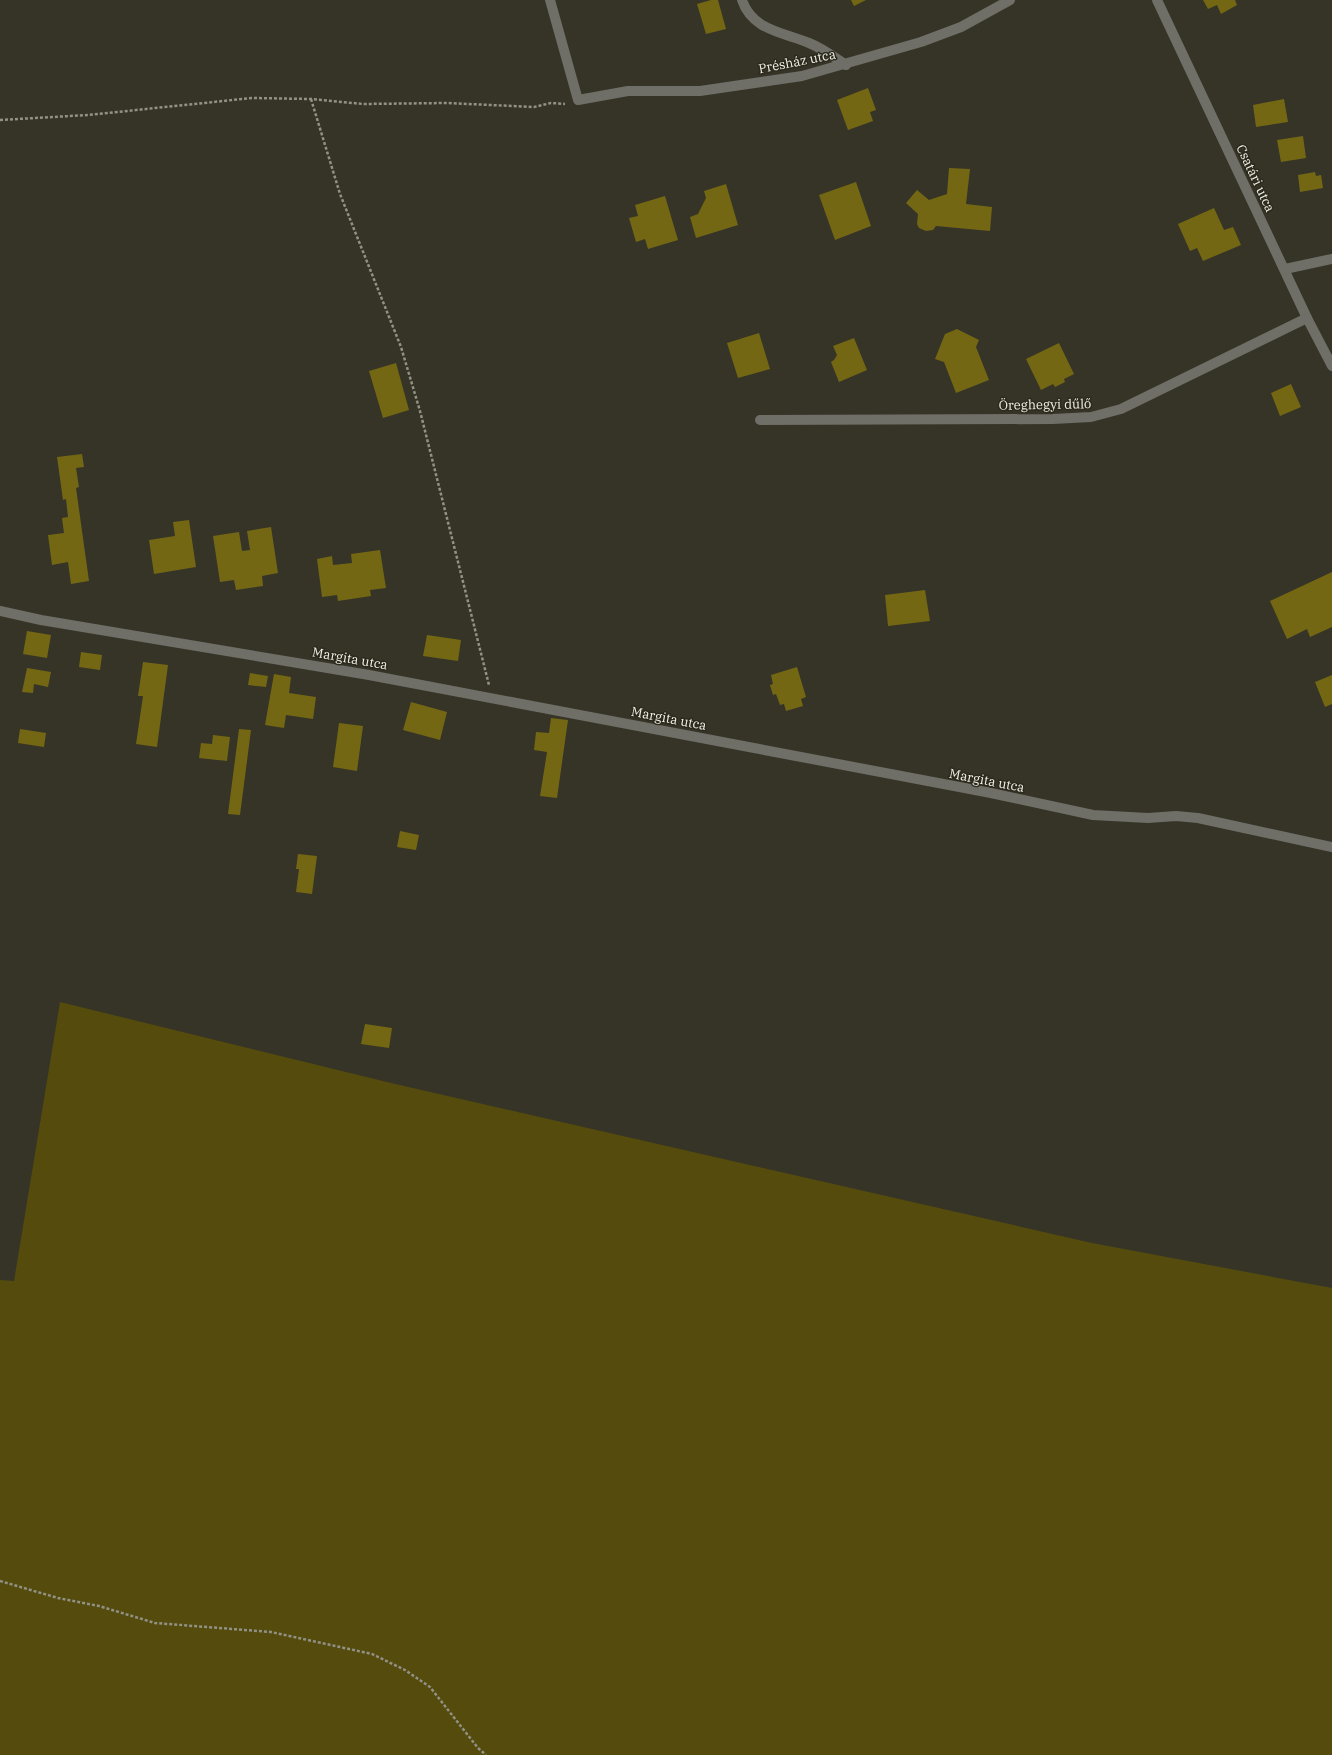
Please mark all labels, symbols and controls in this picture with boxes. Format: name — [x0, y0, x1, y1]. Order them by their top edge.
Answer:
street label: Présház utca — [757, 46, 837, 77]
street label: Csatári utca — [1232, 142, 1279, 215]
street label: Öreghegyi dűlő — [999, 395, 1091, 414]
street label: Margita utca — [311, 643, 389, 674]
street label: Margita utca — [630, 703, 708, 734]
street label: Margita utca — [948, 765, 1026, 796]

